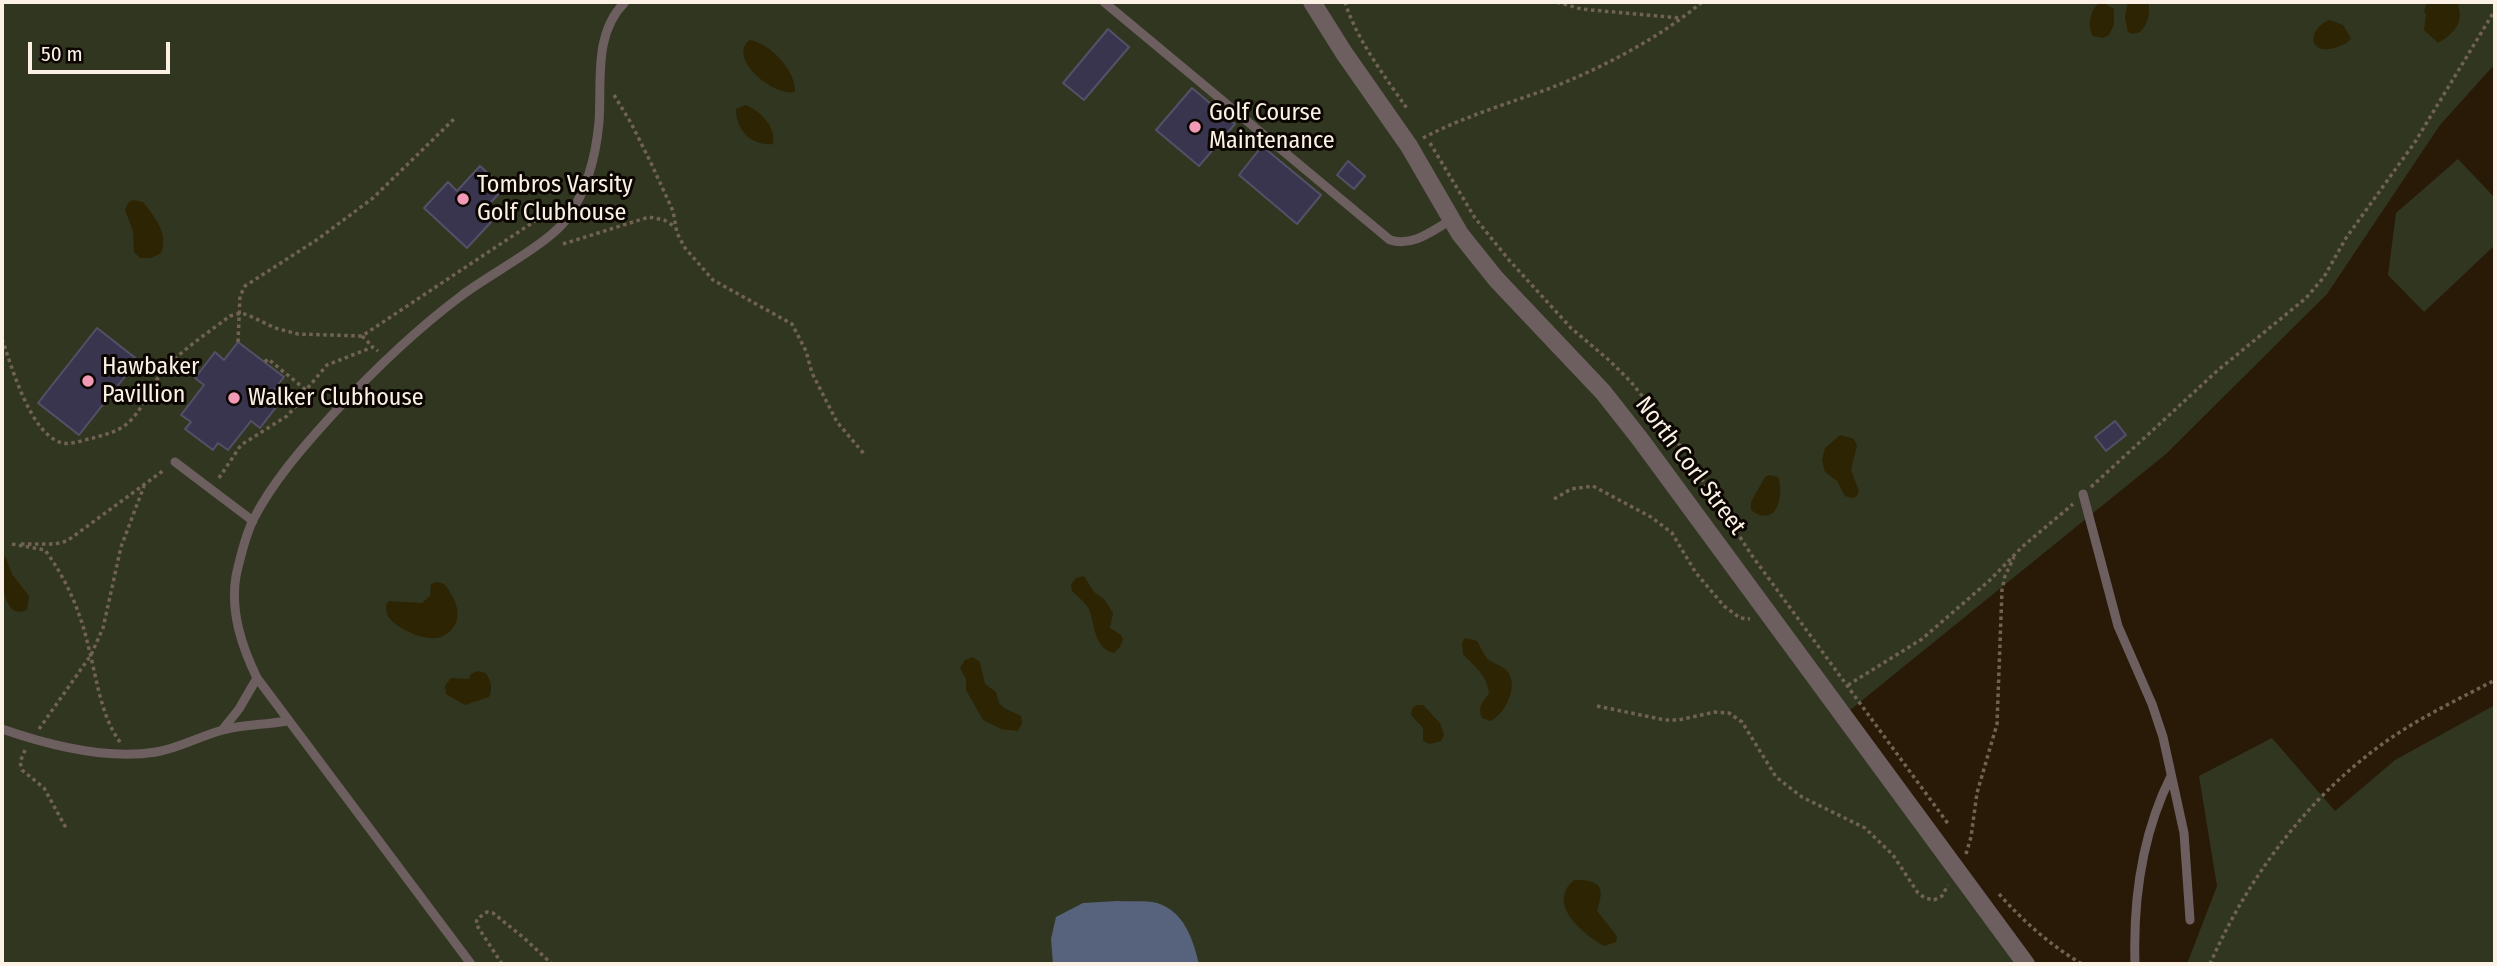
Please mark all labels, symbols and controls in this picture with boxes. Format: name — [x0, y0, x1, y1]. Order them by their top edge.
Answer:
scale bar — [32, 28, 173, 72]
text: 50 m — [41, 41, 83, 67]
place label: Golf Course Maintenance — [1209, 99, 1335, 155]
marker: Golf Course Maintenance — [1187, 119, 1203, 135]
place label: Tombros Varsity Golf Clubhouse — [477, 171, 633, 227]
marker: Tombros Varsity Golf Clubhouse — [455, 191, 471, 207]
place label: Hawbaker Pavillion — [102, 353, 199, 409]
marker: Hawbaker Pavillion — [80, 373, 96, 389]
place label: Walker Clubhouse — [248, 384, 423, 412]
marker: Walker Clubhouse — [226, 390, 242, 406]
street label: North Corl Street — [1629, 391, 1751, 541]

